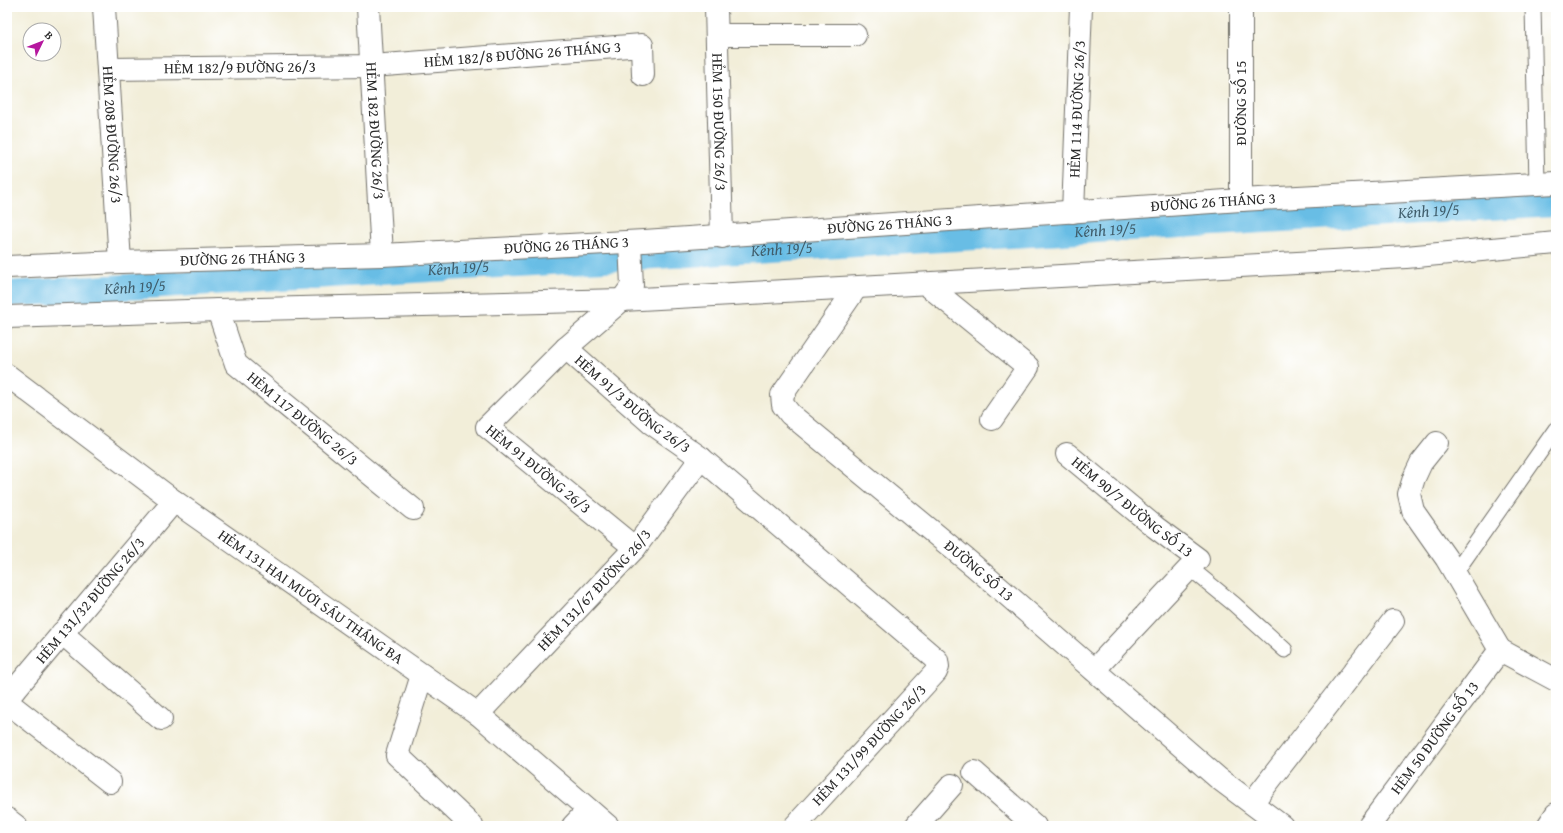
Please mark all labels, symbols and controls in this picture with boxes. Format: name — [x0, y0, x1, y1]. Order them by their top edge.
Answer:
north arrow — [22, 22, 62, 62]
text: B — [41, 27, 58, 43]
street label: HẺM 182/8 ĐƯỜNG 26 THÁNG 3 — [423, 36, 622, 72]
street label: HẺM 114 ĐƯỜNG 26/3 — [1063, 40, 1090, 178]
street label: HẺM 150 ĐƯỜNG 26/3 — [707, 53, 732, 191]
street label: HẺM 182/9 ĐƯỜNG 26/3 — [164, 56, 316, 78]
street label: HẺM 182 ĐƯỜNG 26/3 — [361, 61, 390, 200]
street label: ĐƯỜNG SỐ 15 — [1229, 61, 1251, 145]
street label: HẺM 208 ĐƯỜNG 26/3 — [98, 65, 127, 204]
street label: ĐƯỜNG 26 THÁNG 3 — [1150, 187, 1276, 216]
water label: Kênh 19/5 — [1396, 197, 1460, 224]
street label: ĐƯỜNG 26 THÁNG 3 — [827, 209, 953, 238]
water label: Kênh 19/5 — [1073, 216, 1137, 243]
street label: ĐƯỜNG 26 THÁNG 3 — [503, 231, 630, 258]
water label: Kênh 19/5 — [749, 235, 813, 262]
street label: ĐƯỜNG 26 THÁNG 3 — [180, 246, 306, 270]
water label: Kênh 19/5 — [426, 254, 490, 281]
water label: Kênh 19/5 — [102, 273, 166, 300]
street label: HẺM 91/3 ĐƯỜNG 26/3 — [570, 349, 695, 458]
street label: HẺM 117 ĐƯỜNG 26/3 — [243, 366, 363, 470]
street label: HẺM 91 ĐƯỜNG 26/3 — [481, 419, 596, 518]
street label: HẺM 90/7 ĐƯỜNG SỐ 13 — [1067, 451, 1198, 562]
street label: HẺM 131 HAI MƯƠI SÁU THÁNG BA — [214, 524, 408, 669]
street label: HẺM 131/67 ĐƯỜNG 26/3 — [532, 524, 656, 655]
street label: HẺM 131/32 ĐƯỜNG 26/3 — [30, 532, 149, 668]
street label: ĐƯỜNG SỐ 13 — [940, 535, 1018, 606]
street label: HẺM 50 ĐƯỜNG SỐ 13 — [1385, 677, 1483, 798]
street label: HẺM 131/99 ĐƯỜNG 26/3 — [807, 679, 931, 810]

